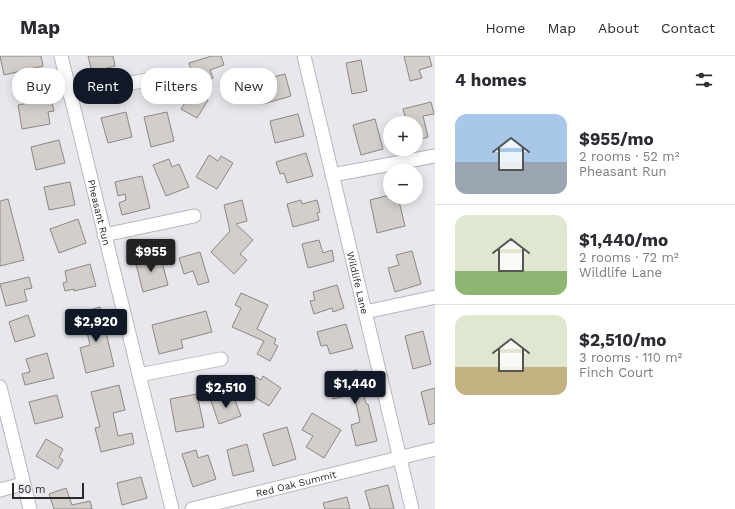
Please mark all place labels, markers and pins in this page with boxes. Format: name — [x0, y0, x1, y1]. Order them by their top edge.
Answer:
pin: $955 — [127, 239, 175, 273]
pin: $2,920 — [63, 309, 129, 343]
pin: $1,440 — [322, 371, 388, 405]
pin: $2,510 — [193, 375, 259, 409]

